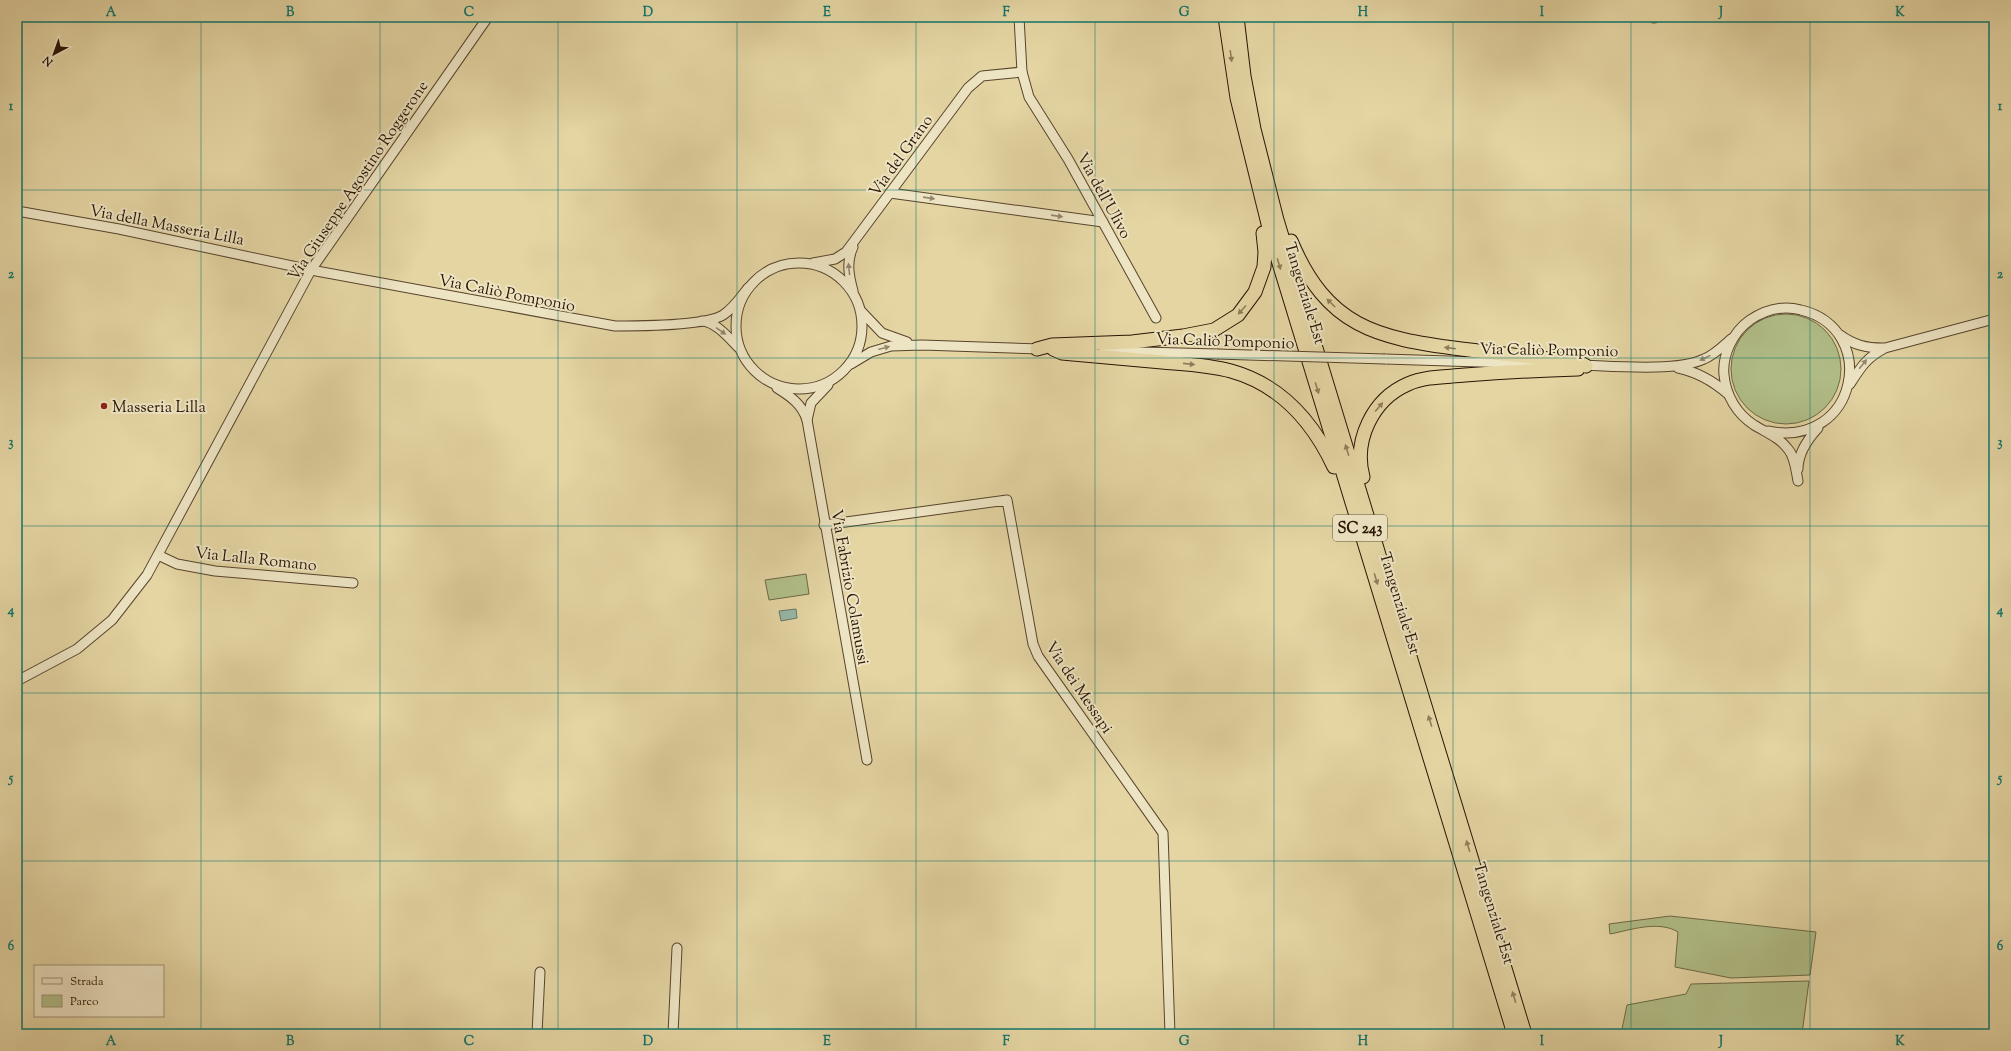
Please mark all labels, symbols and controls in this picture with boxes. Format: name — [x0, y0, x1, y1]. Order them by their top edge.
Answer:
text: A — [106, 4, 117, 22]
text: B — [286, 4, 295, 22]
text: C — [464, 4, 474, 22]
text: D — [643, 4, 653, 22]
text: E — [823, 4, 831, 22]
text: F — [1002, 4, 1010, 22]
text: G — [1179, 4, 1190, 22]
text: H — [1358, 4, 1369, 22]
text: I — [1540, 4, 1545, 22]
text: J — [1718, 4, 1723, 22]
text: K — [1895, 4, 1905, 22]
north arrow — [34, 34, 74, 74]
one-way arrow — [1228, 50, 1234, 62]
text: N — [39, 52, 57, 70]
street label: Via Giuseppe Agostino Roggerone — [283, 77, 435, 286]
text: 1 — [9, 98, 14, 116]
text: 1 — [1998, 98, 2003, 116]
street label: Via del Grano — [865, 111, 940, 202]
street label: Via dell'Ulivo — [1070, 149, 1136, 244]
one-way arrow — [923, 195, 935, 202]
street label: Via della Masseria Lilla — [87, 200, 246, 253]
one-way arrow — [1051, 213, 1064, 219]
street label: Tangenziale Est — [1277, 240, 1330, 348]
one-way arrow — [1276, 258, 1282, 270]
one-way arrow — [846, 263, 852, 275]
text: 2 — [8, 266, 15, 284]
text: 2 — [1997, 266, 2004, 284]
street label: Via Caliò Pomponio — [436, 270, 577, 319]
one-way arrow — [1326, 298, 1336, 308]
one-way arrow — [1238, 305, 1247, 315]
one-way arrow — [716, 327, 727, 336]
street label: Via Caliò Pomponio — [1155, 329, 1295, 356]
street label: Via Caliò Pomponio — [1479, 339, 1619, 364]
one-way arrow — [878, 344, 890, 350]
one-way arrow — [1444, 345, 1457, 351]
one-way arrow — [1699, 355, 1711, 361]
one-way arrow — [1859, 359, 1868, 370]
one-way arrow — [1182, 361, 1195, 367]
one-way arrow — [1314, 382, 1320, 394]
place label: Masseria Lilla — [112, 397, 207, 420]
marker: Masseria Lilla — [99, 401, 109, 411]
one-way arrow — [1374, 402, 1383, 413]
text: 3 — [8, 434, 14, 452]
text: 3 — [1997, 434, 2003, 452]
one-way arrow — [1344, 443, 1350, 455]
street label: Via Fabrizio Colamussi — [824, 508, 874, 667]
road number: SC 243 — [1333, 515, 1387, 541]
street label: Via Lalla Romano — [194, 543, 318, 578]
street label: Tangenziale Est — [1372, 550, 1425, 658]
one-way arrow — [1373, 574, 1379, 586]
text: 4 — [7, 602, 15, 620]
text: 4 — [1996, 602, 2004, 620]
street label: Via dei Messapi — [1039, 638, 1118, 739]
one-way arrow — [1427, 715, 1433, 727]
text: 5 — [8, 770, 14, 788]
text: 5 — [1997, 770, 2003, 788]
one-way arrow — [1465, 839, 1471, 851]
street label: Tangenziale Est — [1466, 860, 1519, 968]
text: 6 — [8, 938, 15, 956]
text: 6 — [1997, 938, 2004, 956]
legend — [34, 965, 164, 1017]
text: Strada — [70, 973, 104, 991]
one-way arrow — [1511, 990, 1517, 1002]
text: Parco — [70, 993, 99, 1011]
text: A — [106, 1033, 117, 1051]
text: B — [286, 1033, 295, 1051]
text: C — [464, 1033, 474, 1051]
text: D — [643, 1033, 653, 1051]
text: E — [823, 1033, 831, 1051]
text: F — [1002, 1033, 1010, 1051]
text: G — [1179, 1033, 1190, 1051]
text: H — [1358, 1033, 1369, 1051]
text: I — [1540, 1033, 1545, 1051]
text: J — [1718, 1033, 1723, 1051]
text: K — [1895, 1033, 1905, 1051]

